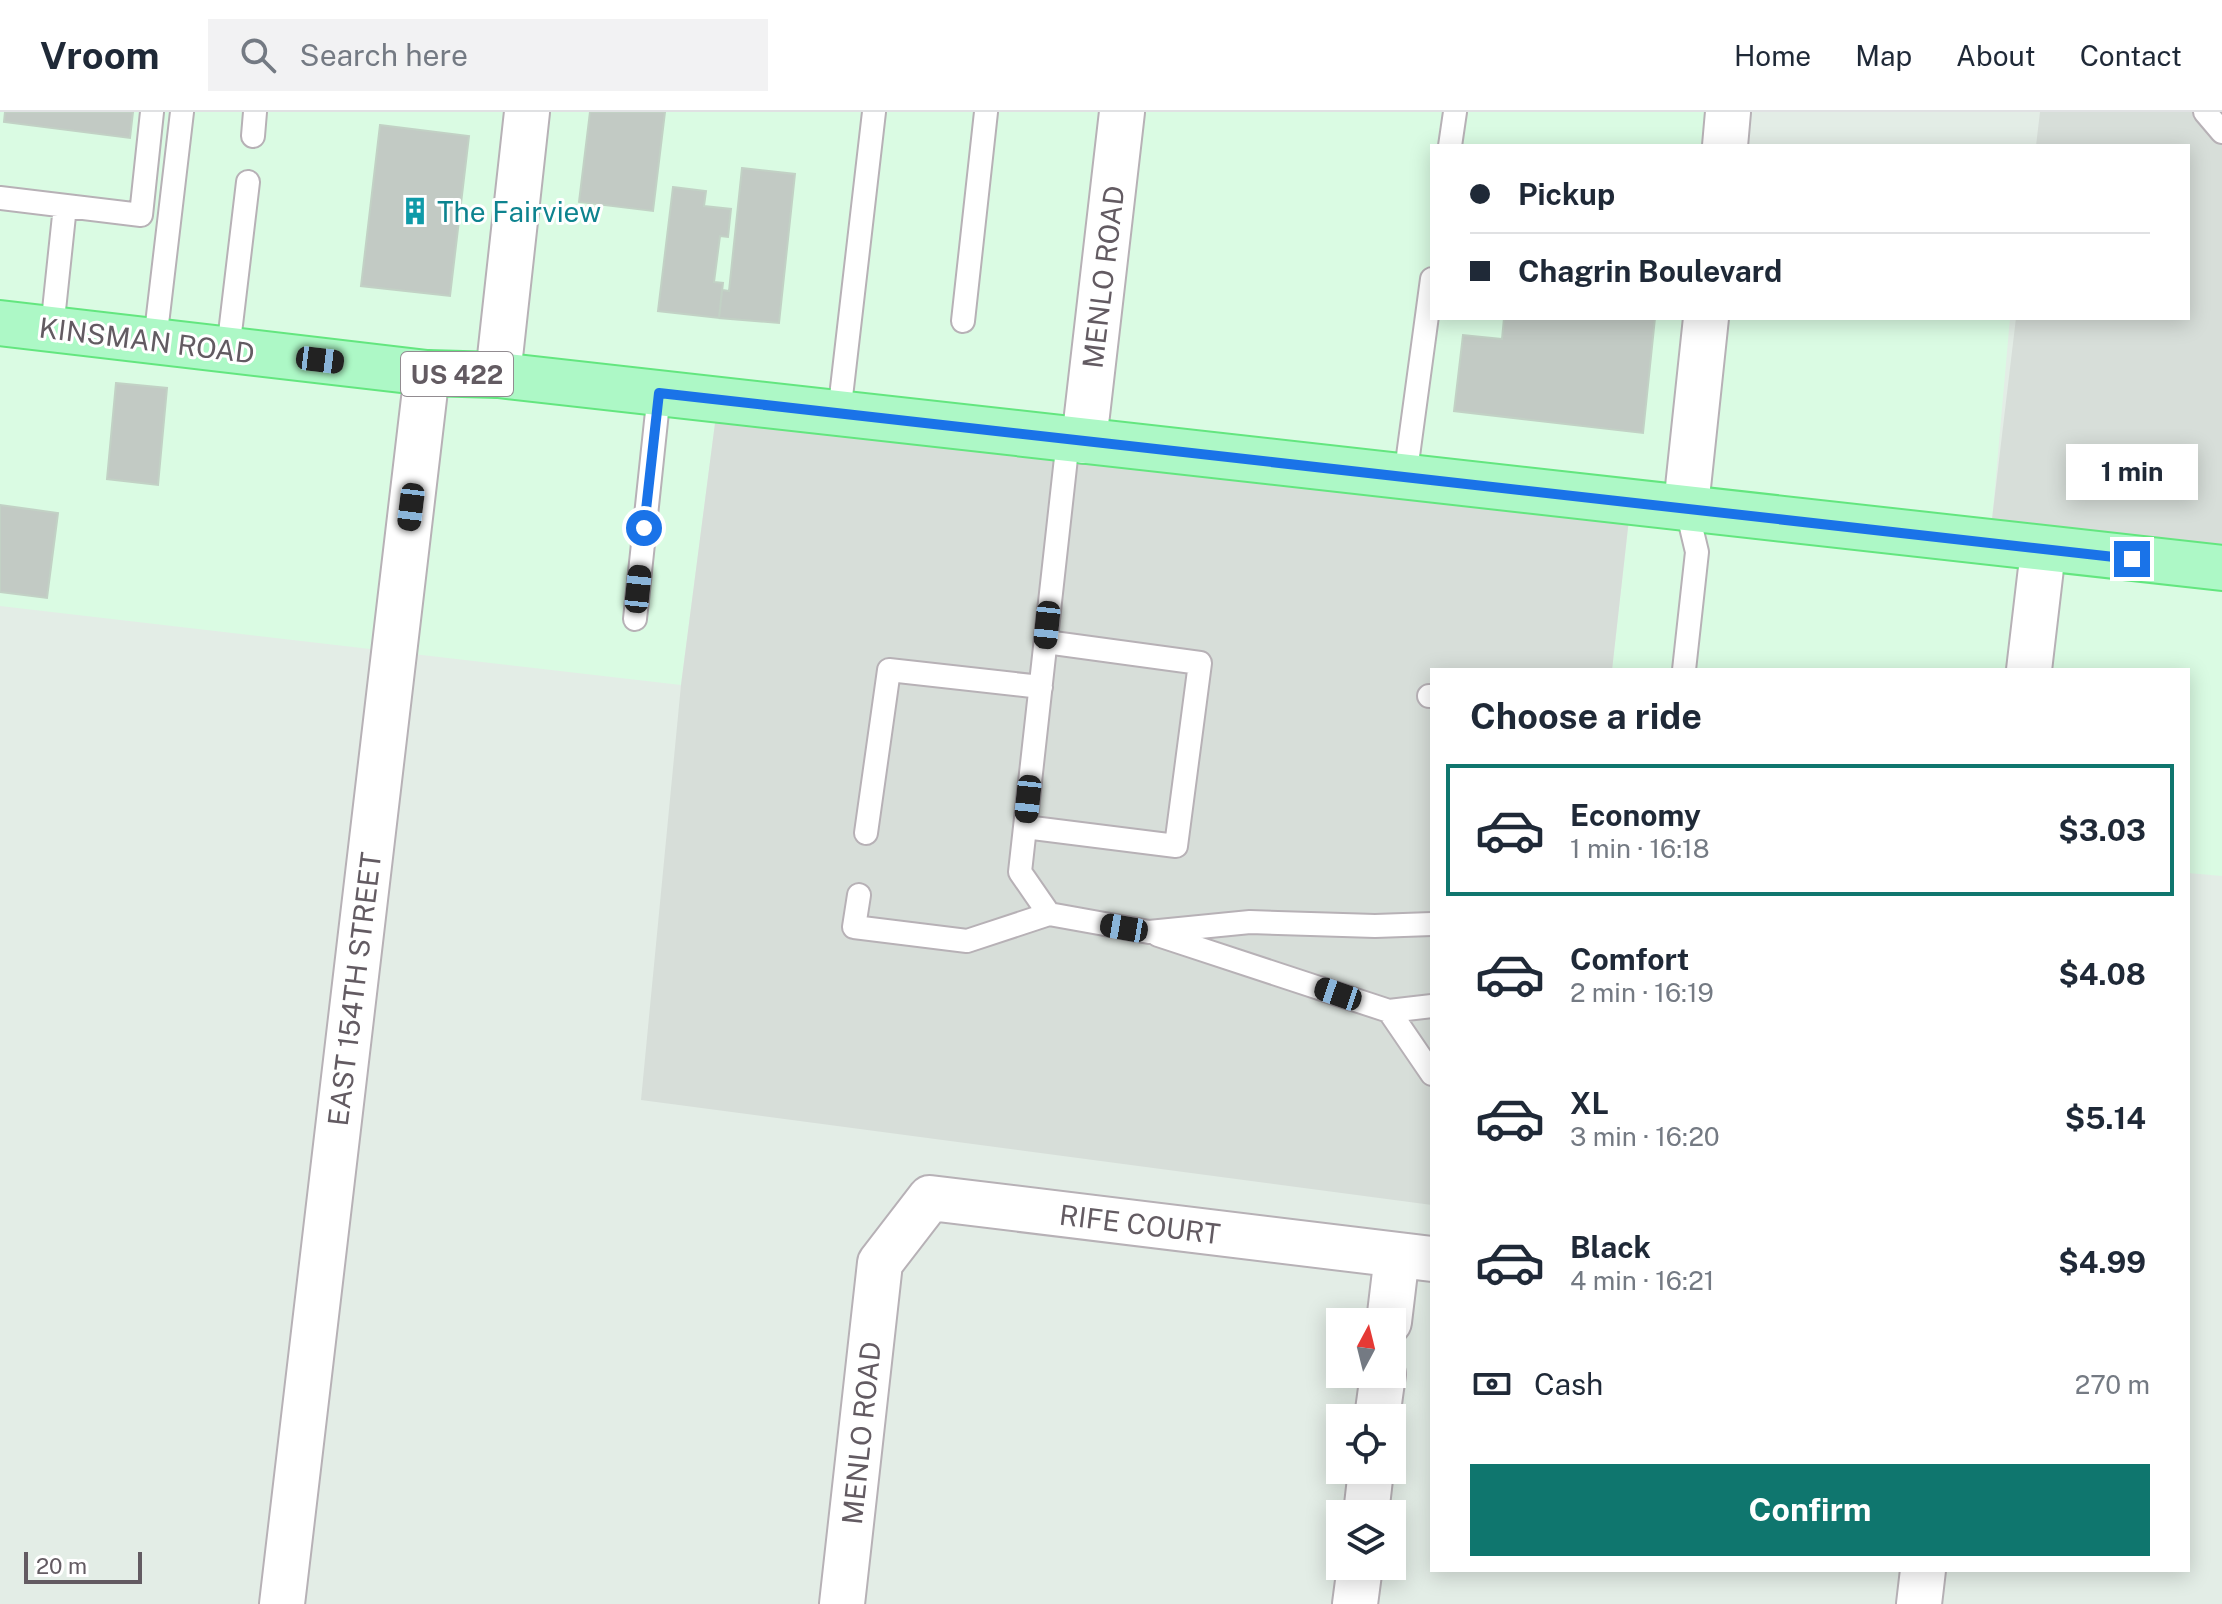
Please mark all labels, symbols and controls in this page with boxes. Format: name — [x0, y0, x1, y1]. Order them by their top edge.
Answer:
search box — [208, 19, 768, 91]
text: Vroom — [40, 33, 160, 78]
icon: search — [236, 33, 280, 77]
text: Search here — [300, 37, 468, 73]
text: Home — [1734, 39, 1811, 72]
text: Map — [1855, 39, 1912, 72]
text: About — [1956, 39, 2036, 72]
text: Contact — [2080, 39, 2182, 72]
text: Pickup — [1518, 176, 1615, 212]
street label: MENLO ROAD — [1075, 184, 1131, 370]
place label: The Fairview — [437, 195, 601, 228]
building icon: The Fairview — [400, 196, 430, 226]
text: Chagrin Boulevard — [1518, 253, 1782, 289]
street label: KINSMAN ROAD — [37, 310, 257, 370]
car — [295, 345, 345, 375]
road number: US 422 — [401, 352, 513, 396]
callout: 1 min — [2066, 443, 2198, 499]
text: 1 min — [2101, 456, 2163, 487]
car — [396, 482, 426, 532]
route start — [626, 510, 662, 546]
route end — [2114, 541, 2150, 577]
car — [624, 564, 652, 614]
car — [1033, 600, 1061, 650]
text: Choose a ride — [1470, 695, 1702, 737]
car — [1014, 774, 1042, 824]
icon: car — [1474, 794, 1546, 866]
text: Economy — [1570, 797, 1701, 833]
text: $3.03 — [2058, 812, 2146, 848]
text: 1 min · 16:18 — [1570, 833, 1709, 864]
street label: EAST 154TH STREET — [321, 850, 387, 1128]
car — [1098, 912, 1150, 944]
icon: car — [1474, 938, 1546, 1010]
text: Comfort — [1570, 941, 1689, 977]
text: $4.08 — [2058, 956, 2146, 992]
car — [1311, 975, 1365, 1013]
text: 2 min · 16:19 — [1570, 977, 1714, 1008]
icon: car — [1474, 1082, 1546, 1154]
text: XL — [1570, 1085, 1609, 1121]
text: $5.14 — [2065, 1100, 2146, 1136]
text: 3 min · 16:20 — [1570, 1121, 1720, 1152]
street label: RIFE COURT — [1058, 1198, 1222, 1250]
icon: car — [1474, 1226, 1546, 1298]
text: Black — [1570, 1229, 1651, 1265]
text: $4.99 — [2058, 1244, 2146, 1280]
text: 4 min · 16:21 — [1570, 1265, 1714, 1296]
north arrow — [1326, 1308, 1406, 1388]
map controls — [1326, 1308, 1406, 1580]
street label: MENLO ROAD — [835, 1340, 887, 1526]
icon: cash — [1470, 1362, 1514, 1406]
text: Cash — [1534, 1366, 1603, 1402]
text: 270 m — [2075, 1369, 2150, 1400]
button: locate — [1326, 1404, 1406, 1484]
button: Confirm — [1470, 1464, 2150, 1556]
button: layers — [1326, 1500, 1406, 1580]
scale bar — [24, 1548, 142, 1584]
text: 20 m — [36, 1553, 87, 1579]

